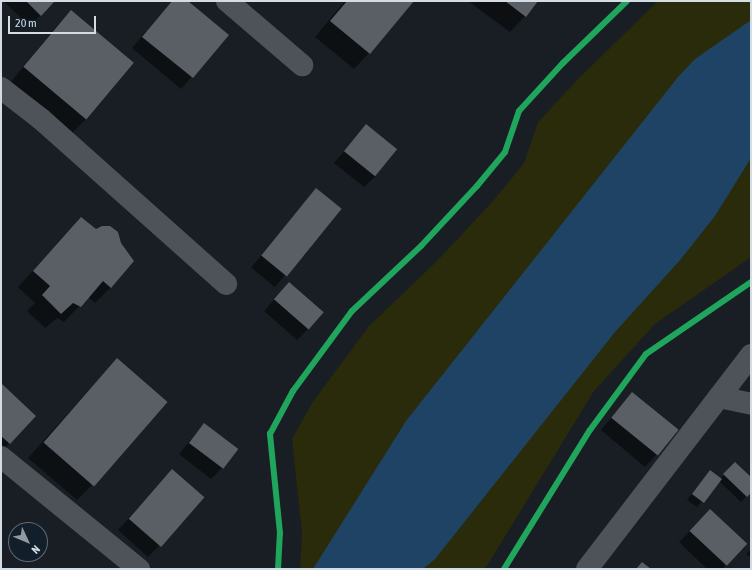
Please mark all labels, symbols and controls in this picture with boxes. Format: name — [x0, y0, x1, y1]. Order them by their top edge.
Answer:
scale bar — [10, 8, 98, 34]
text: 20 m — [15, 16, 37, 30]
north arrow — [8, 522, 48, 562]
text: N — [29, 543, 42, 556]

